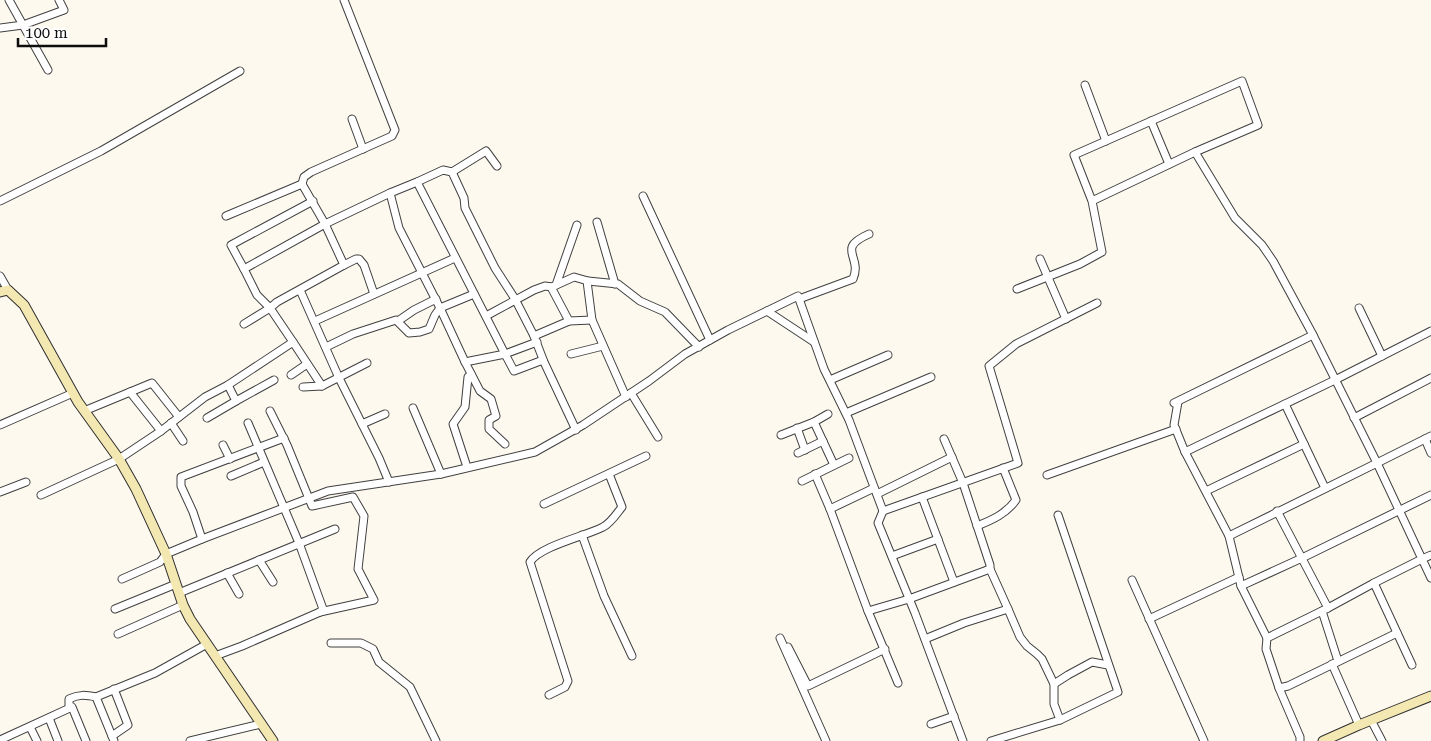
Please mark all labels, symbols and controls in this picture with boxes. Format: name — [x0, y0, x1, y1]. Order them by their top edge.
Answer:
scale bar — [18, 15, 105, 47]
text: 100 m — [25, 24, 68, 42]

